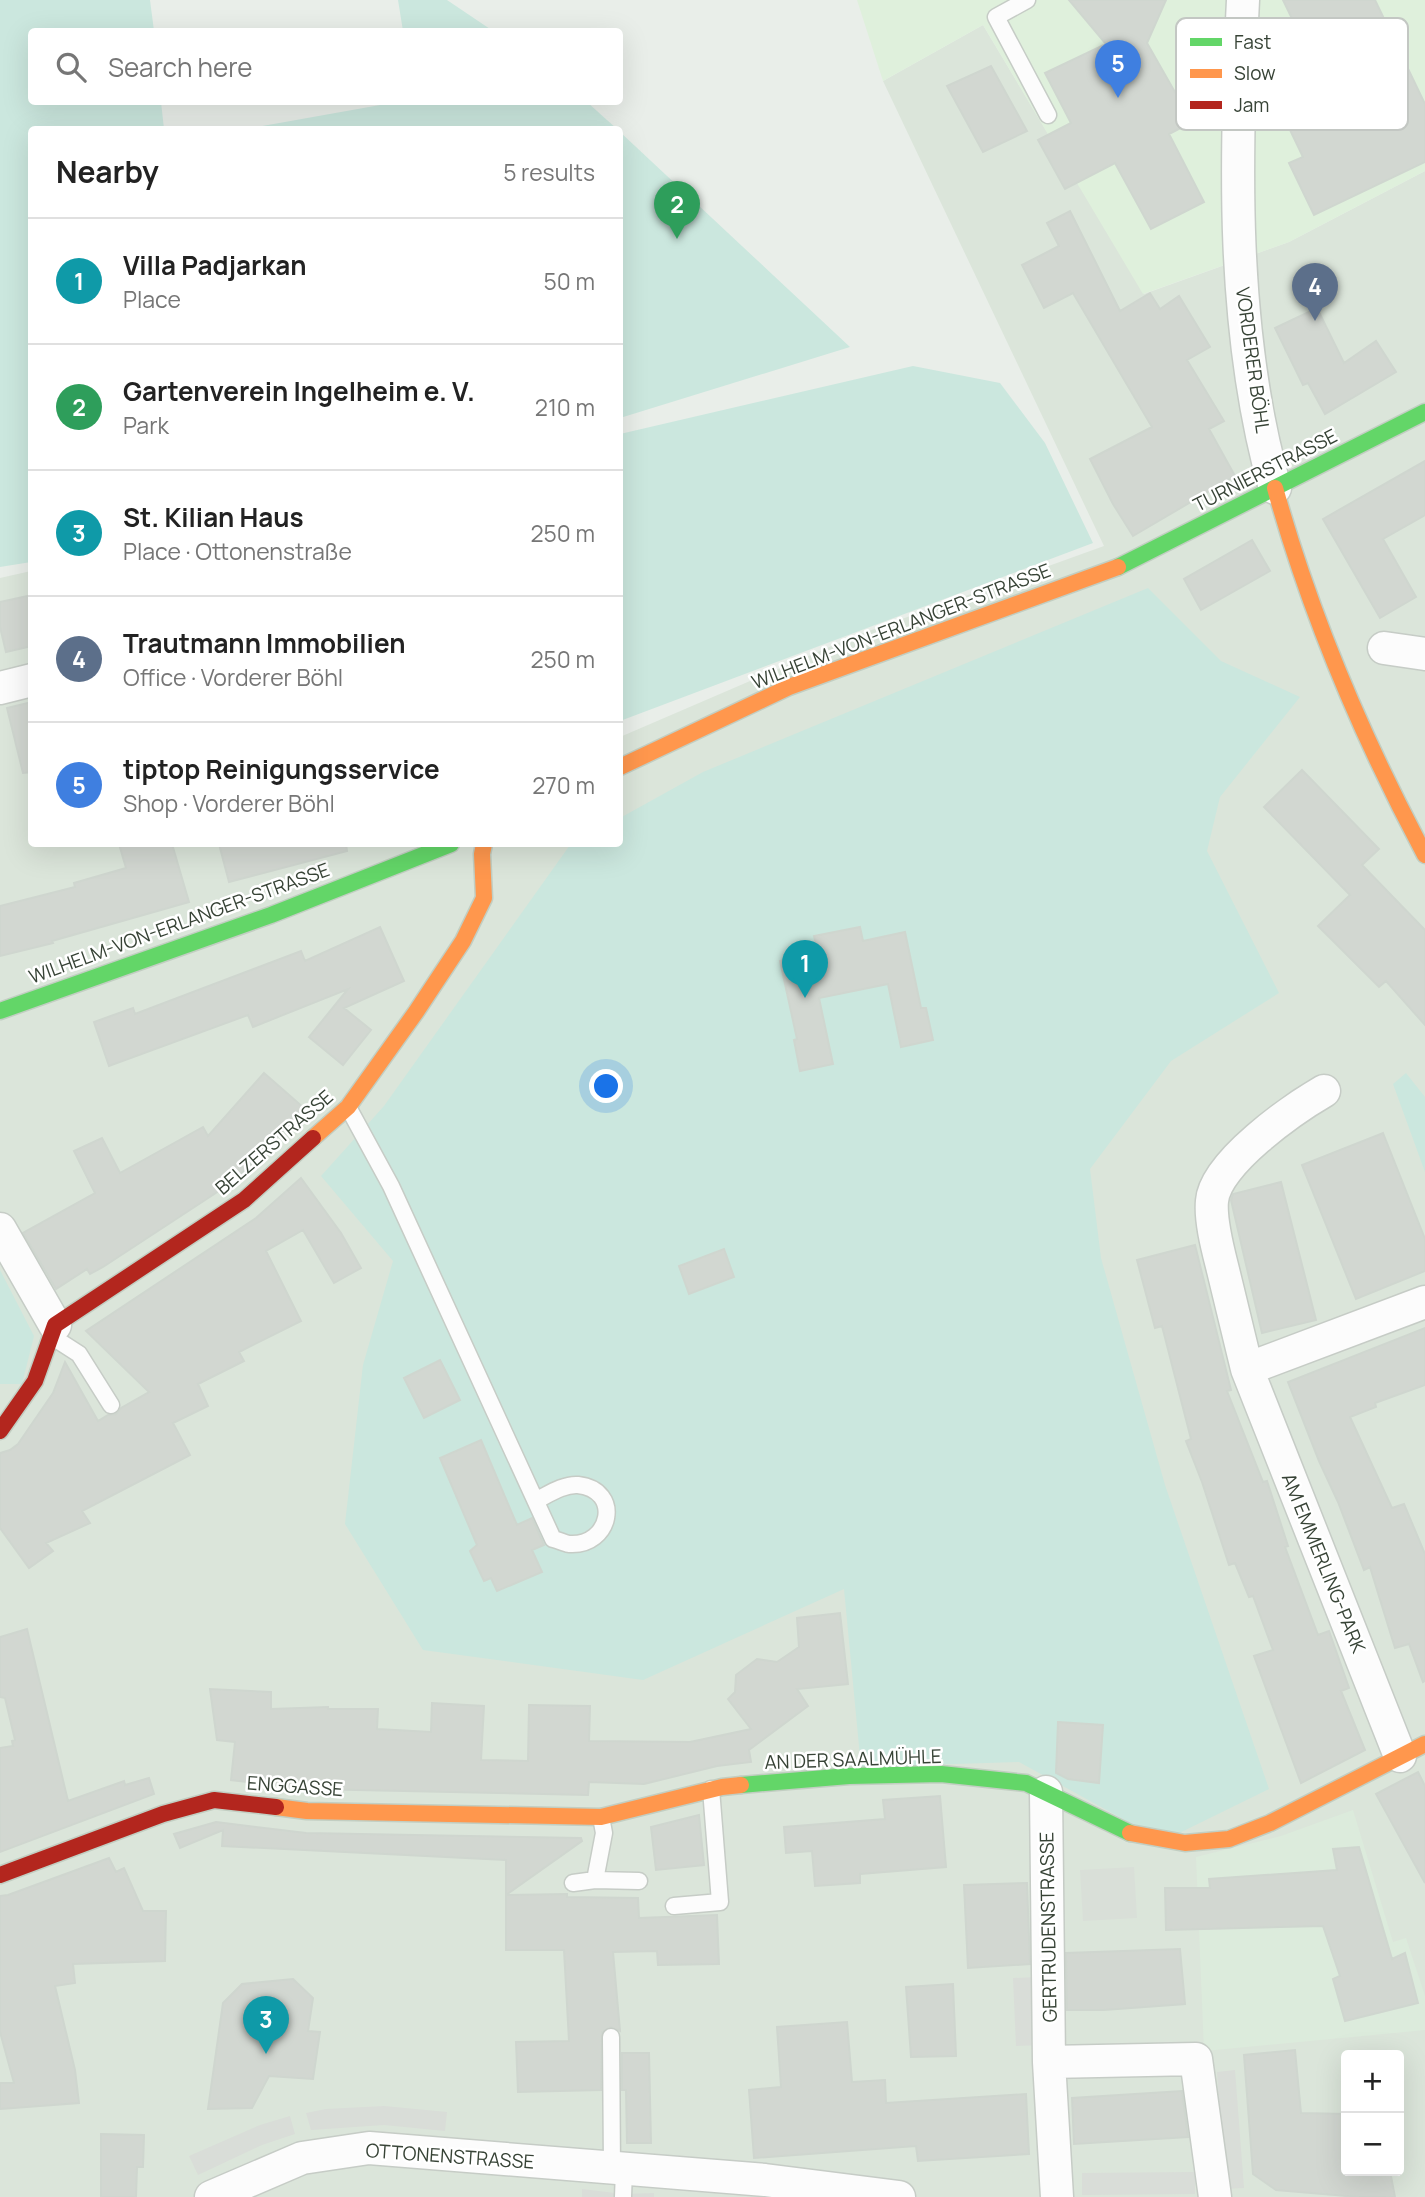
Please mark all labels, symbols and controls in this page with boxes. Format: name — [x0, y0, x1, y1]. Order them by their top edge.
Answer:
legend — [1176, 18, 1408, 130]
search box — [28, 28, 623, 105]
text: Fast — [1234, 29, 1271, 55]
pin: 5 — [1095, 40, 1141, 98]
icon: search — [52, 48, 90, 86]
text: Search here — [108, 49, 253, 85]
text: Slow — [1234, 60, 1276, 86]
text: Jam — [1234, 92, 1269, 118]
text: Nearby — [56, 151, 159, 192]
text: 5 results — [503, 156, 595, 188]
pin: 2 — [654, 181, 700, 239]
text: Villa Padjarkan — [123, 247, 307, 283]
pin: 4 — [1292, 263, 1338, 321]
text: 1 — [74, 265, 84, 297]
text: 50 m — [544, 265, 595, 297]
text: Place — [123, 283, 181, 315]
street label: VORDERER BÖHL — [1230, 285, 1276, 435]
text: Gartenverein Ingelheim e. V. — [123, 373, 475, 409]
text: 2 — [72, 391, 86, 423]
text: 210 m — [535, 391, 595, 423]
text: Park — [123, 409, 169, 441]
street label: TURNIERSTRASSE — [1189, 423, 1341, 517]
text: St. Kilian Haus — [123, 499, 304, 535]
text: 3 — [72, 517, 86, 549]
text: 250 m — [530, 517, 595, 549]
text: Place · Ottonenstraße — [123, 535, 352, 567]
street label: WILHELM-VON-ERLANGER-STRASSE — [748, 557, 1054, 695]
text: Trautmann Immobilien — [123, 625, 405, 661]
text: 4 — [72, 643, 86, 675]
text: 250 m — [530, 643, 595, 675]
text: Office · Vorderer Böhl — [123, 661, 343, 693]
text: tiptop Reinigungsservice — [123, 751, 440, 787]
text: 5 — [72, 769, 86, 801]
text: 270 m — [532, 769, 595, 801]
text: Shop · Vorderer Böhl — [123, 787, 335, 819]
street label: WILHELM-VON-ERLANGER-STRASSE — [25, 856, 333, 990]
pin: 1 — [782, 940, 828, 998]
your location — [589, 1069, 623, 1103]
street label: BELZERSTRASSE — [210, 1084, 338, 1200]
street label: AM EMMERLING-PARK — [1276, 1469, 1372, 1657]
street label: AN DER SAALMÜHLE — [764, 1743, 942, 1775]
street label: ENGGASSE — [246, 1770, 344, 1802]
street label: GERTRUDENSTRASSE — [1033, 1831, 1063, 2023]
pin: 3 — [243, 1996, 289, 2054]
map controls — [1341, 2050, 1404, 2176]
button: + — [1341, 2050, 1404, 2113]
button: − — [1341, 2113, 1404, 2176]
street label: OTTONENSTRASSE — [365, 2137, 535, 2175]

